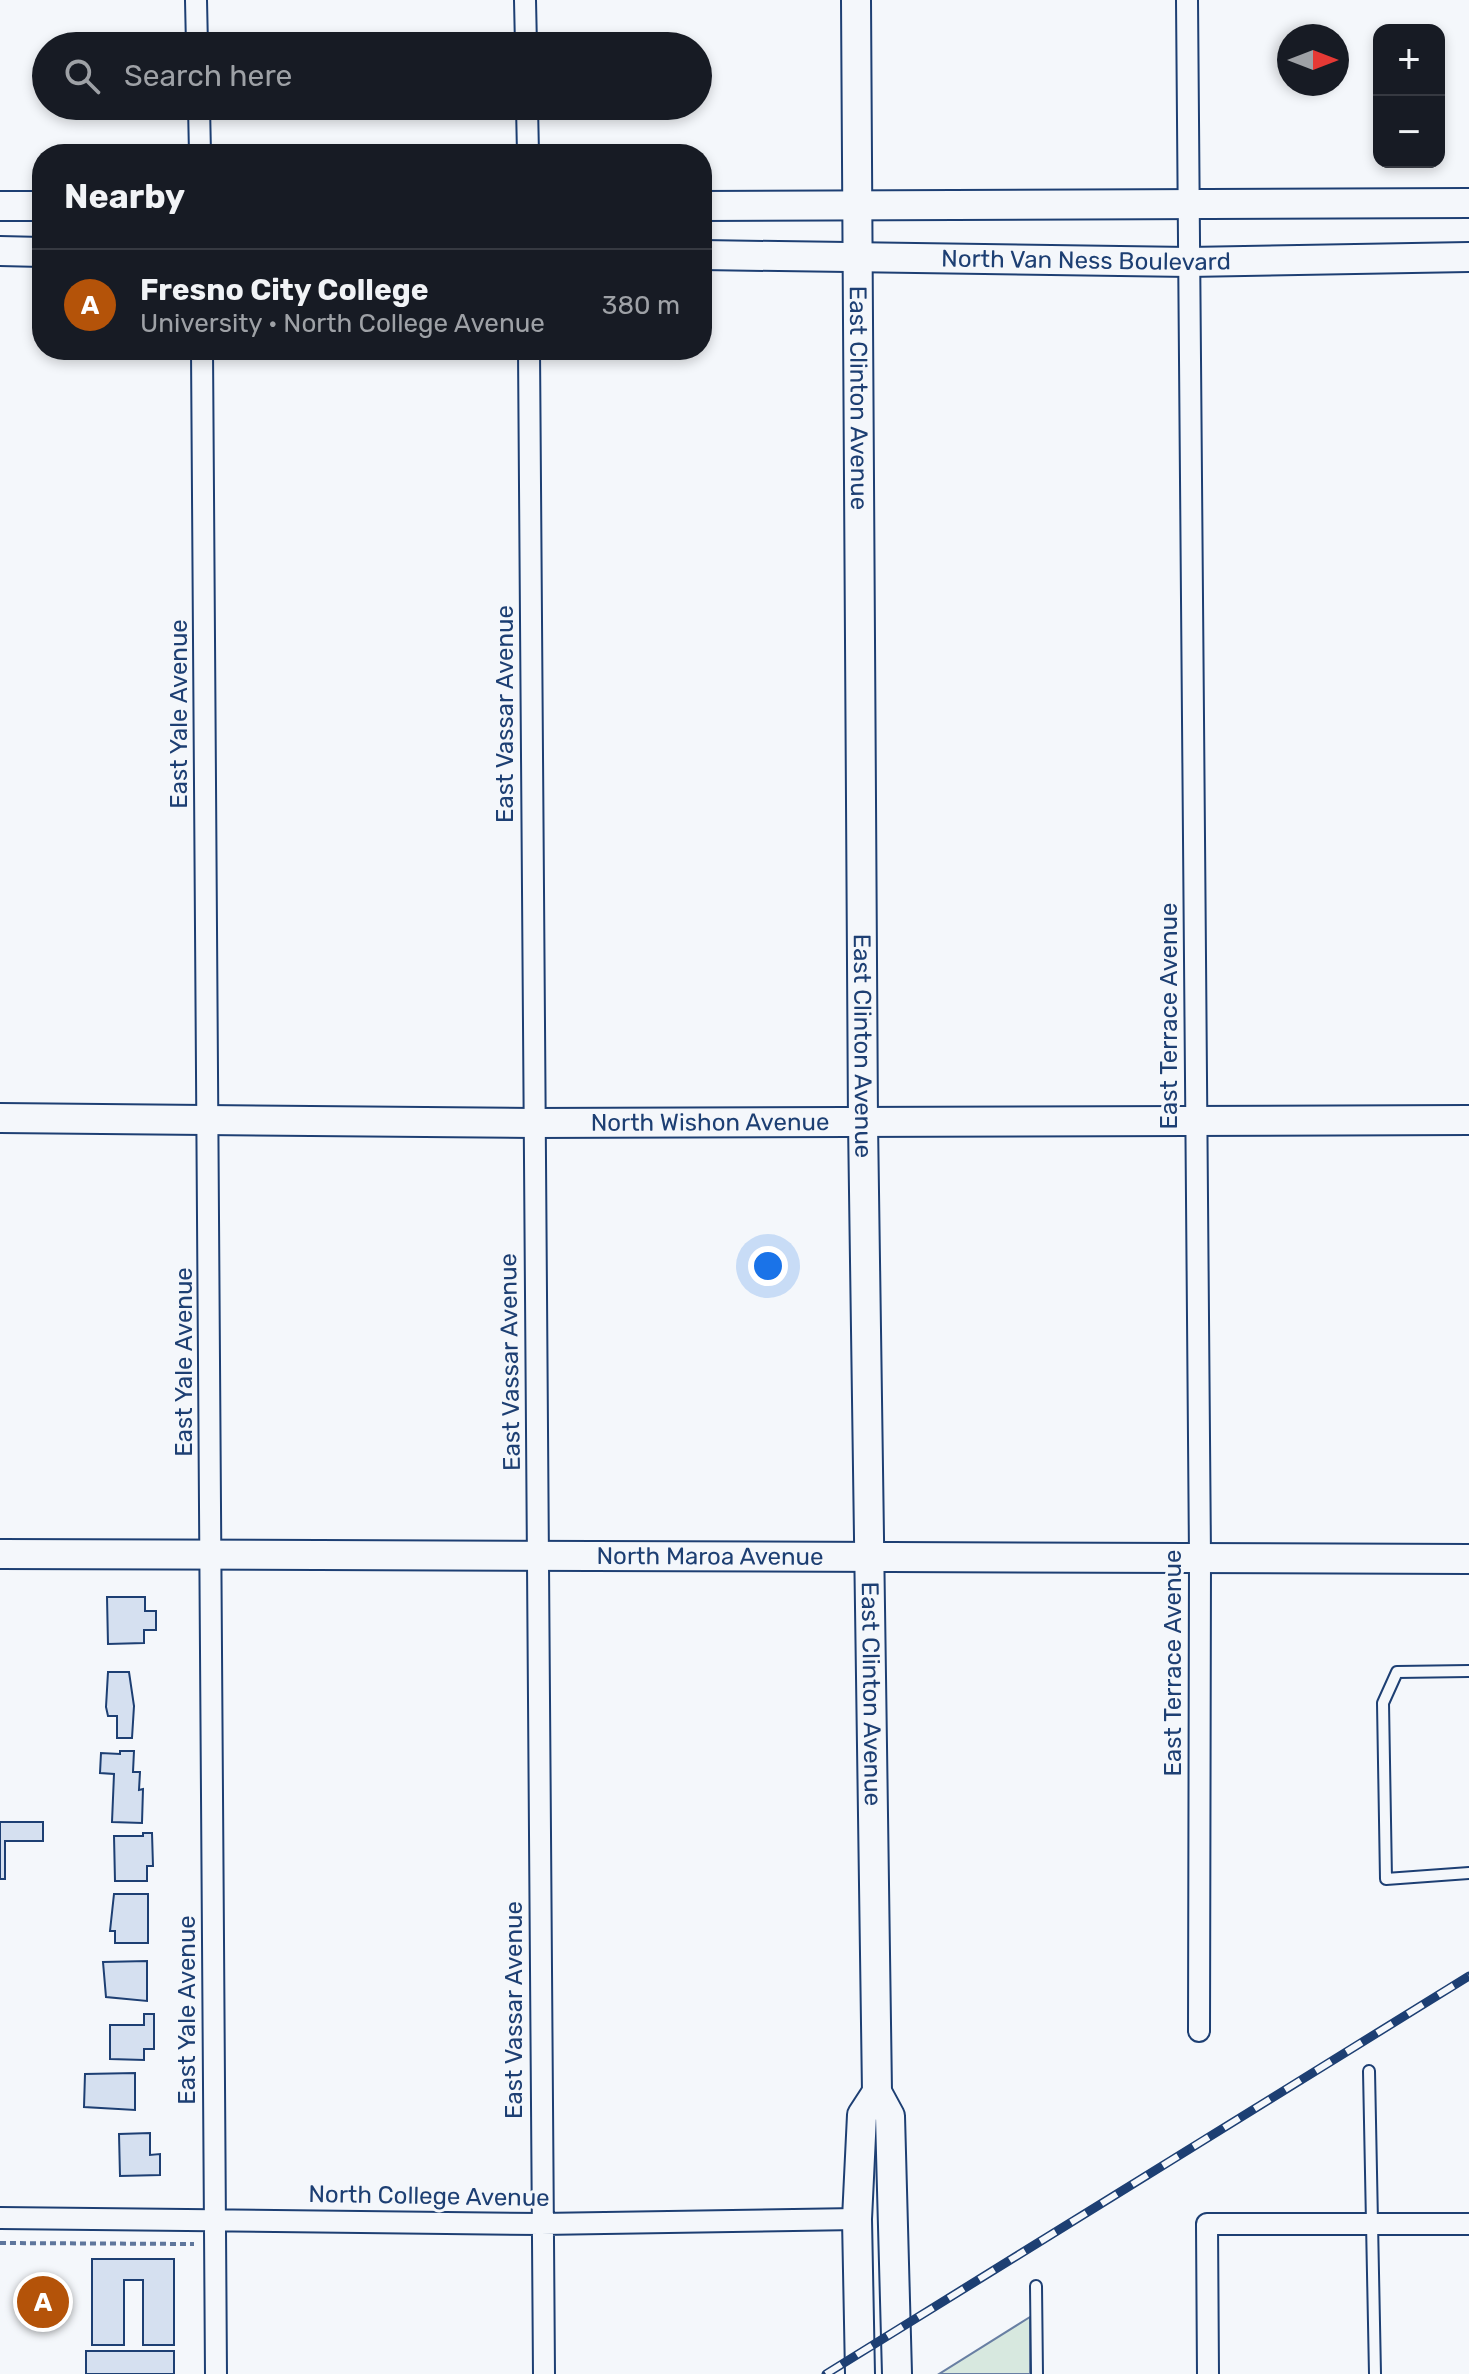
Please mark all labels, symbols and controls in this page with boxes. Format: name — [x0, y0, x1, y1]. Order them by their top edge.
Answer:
north arrow — [1277, 24, 1349, 96]
map controls — [1373, 24, 1445, 168]
button: + — [1373, 24, 1445, 96]
search box — [32, 32, 712, 120]
icon: search — [60, 54, 104, 98]
text: Search here — [124, 58, 292, 94]
button: − — [1373, 96, 1445, 168]
text: Nearby — [64, 176, 185, 217]
street label: North Van Ness Boulevard — [941, 244, 1231, 276]
text: Fresno City College — [140, 272, 429, 308]
street label: East Clinton Avenue — [844, 286, 873, 510]
text: A — [81, 290, 99, 321]
text: 380 m — [602, 290, 680, 321]
text: University · North College Avenue — [140, 308, 545, 339]
street label: East Vassar Avenue — [491, 605, 519, 823]
street label: East Yale Avenue — [165, 619, 193, 809]
street label: East Terrace Avenue — [1155, 903, 1183, 1130]
street label: East Clinton Avenue — [848, 934, 878, 1158]
street label: North Wishon Avenue — [591, 1108, 829, 1137]
your location — [748, 1246, 788, 1286]
street label: East Vassar Avenue — [494, 1253, 526, 1471]
street label: East Yale Avenue — [170, 1267, 198, 1457]
street label: North Maroa Avenue — [596, 1542, 824, 1571]
street label: East Terrace Avenue — [1159, 1550, 1187, 1777]
street label: East Clinton Avenue — [856, 1582, 887, 1806]
street label: East Vassar Avenue — [500, 1901, 528, 2119]
street label: East Yale Avenue — [173, 1915, 201, 2105]
street label: North College Avenue — [308, 2180, 550, 2212]
pin: A — [17, 2272, 69, 2332]

